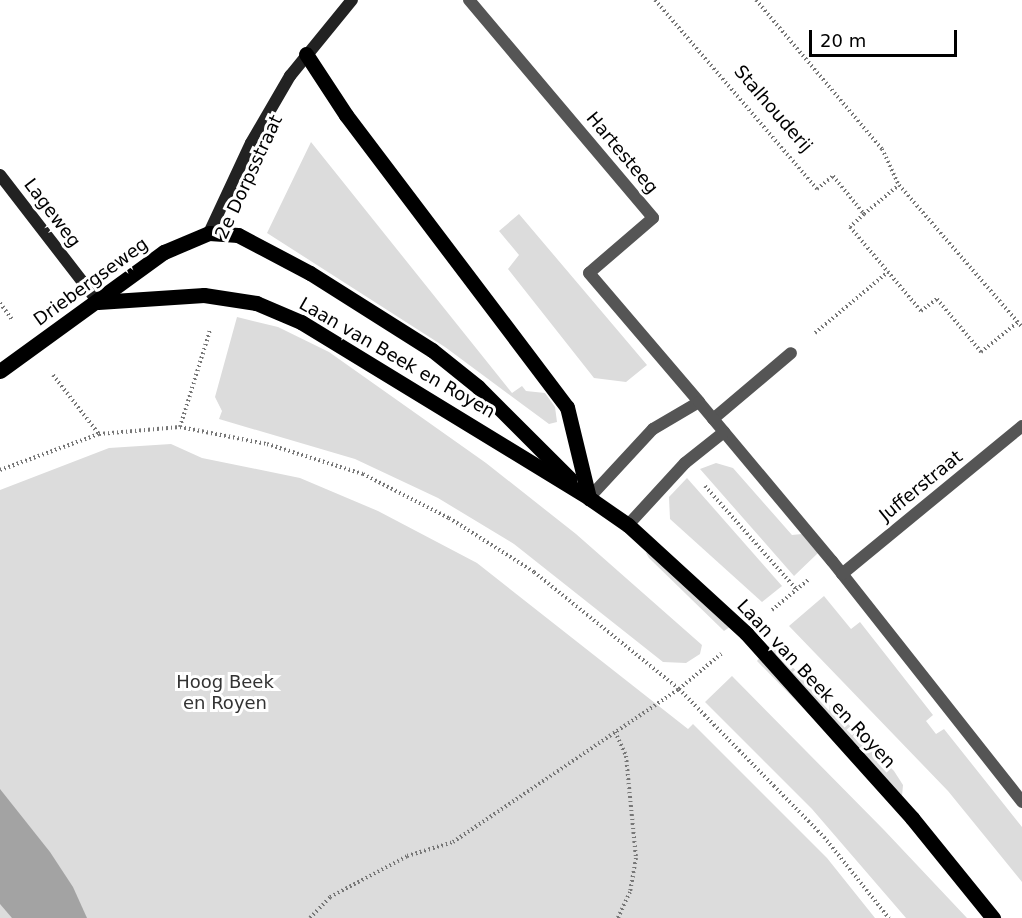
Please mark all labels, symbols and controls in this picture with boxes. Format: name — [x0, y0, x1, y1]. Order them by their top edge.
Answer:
scale bar — [812, 18, 960, 56]
text: 20 m — [820, 30, 866, 51]
street label: Stalhouderij — [729, 61, 817, 157]
street label: Hartesteeg — [582, 108, 662, 198]
street label: 2e Dorpsstraat — [211, 112, 287, 242]
street label: Lageweg — [19, 174, 85, 252]
street label: Driebergseweg — [30, 233, 152, 331]
street label: Laan van Beek en Royen — [295, 293, 499, 423]
street label: Jufferstraat — [875, 446, 967, 526]
street label: Laan van Beek en Royen — [732, 595, 900, 773]
park label: Hoog Beek en Royen — [176, 672, 274, 714]

